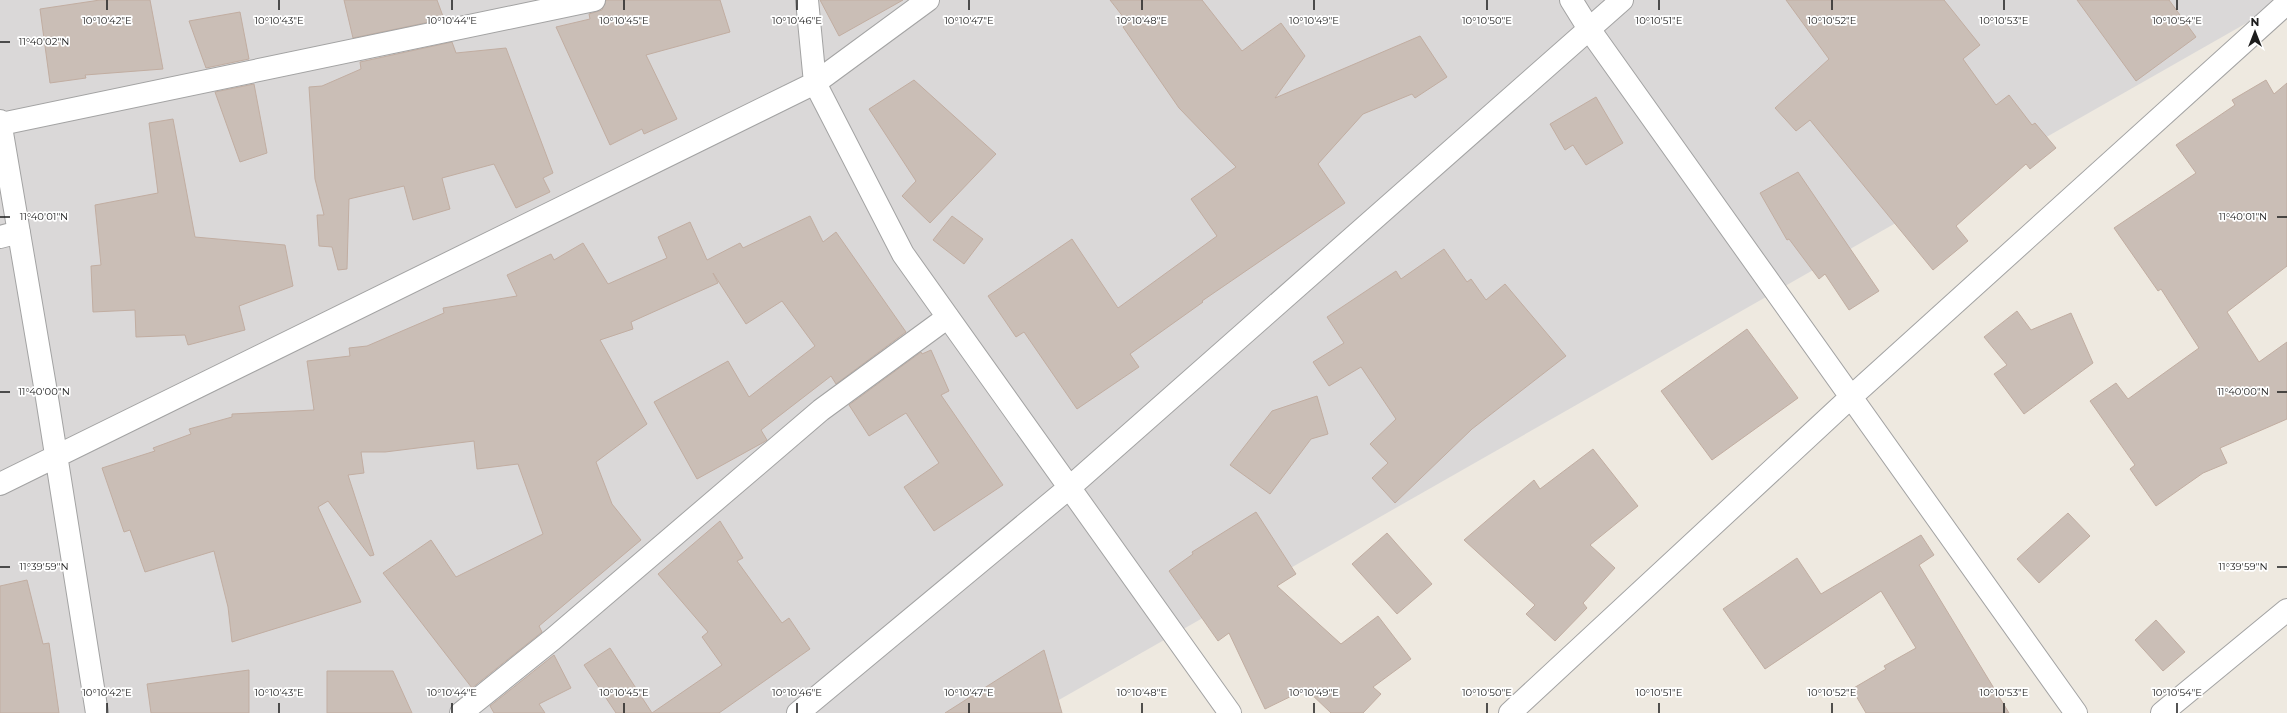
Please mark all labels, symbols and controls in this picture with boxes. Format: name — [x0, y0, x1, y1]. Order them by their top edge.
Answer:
north arrow — [2235, 12, 2275, 52]
text: 10°10'42"E — [82, 14, 132, 27]
text: 10°10'43"E — [254, 14, 304, 27]
text: 10°10'44"E — [427, 14, 477, 27]
text: 10°10'45"E — [599, 14, 649, 27]
text: 10°10'46"E — [772, 14, 822, 27]
text: 10°10'47"E — [944, 14, 994, 27]
text: 10°10'48"E — [1117, 14, 1167, 27]
text: 10°10'49"E — [1289, 14, 1339, 27]
text: 10°10'50"E — [1462, 14, 1512, 27]
text: 10°10'51"E — [1636, 14, 1683, 27]
text: 10°10'52"E — [1808, 14, 1857, 27]
text: 10°10'53"E — [1980, 14, 2029, 27]
text: 10°10'54"E — [2152, 14, 2202, 27]
text: N — [2251, 15, 2259, 29]
text: 11°40'02"N — [19, 35, 69, 48]
text: 11°40'01"N — [20, 210, 68, 223]
text: 11°40'01"N — [2219, 210, 2267, 223]
text: 11°40'00"N — [18, 385, 70, 398]
text: 11°40'00"N — [2217, 385, 2269, 398]
text: 11°39'59"N — [19, 560, 69, 573]
text: 11°39'59"N — [2218, 560, 2268, 573]
text: 10°10'42"E — [82, 686, 132, 699]
text: 10°10'43"E — [254, 686, 304, 699]
text: 10°10'44"E — [427, 686, 477, 699]
text: 10°10'45"E — [599, 686, 649, 699]
text: 10°10'46"E — [772, 686, 822, 699]
text: 10°10'47"E — [944, 686, 994, 699]
text: 10°10'48"E — [1117, 686, 1167, 699]
text: 10°10'49"E — [1289, 686, 1339, 699]
text: 10°10'50"E — [1462, 686, 1512, 699]
text: 10°10'51"E — [1636, 686, 1683, 699]
text: 10°10'52"E — [1808, 686, 1857, 699]
text: 10°10'53"E — [1980, 686, 2029, 699]
text: 10°10'54"E — [2152, 686, 2202, 699]

